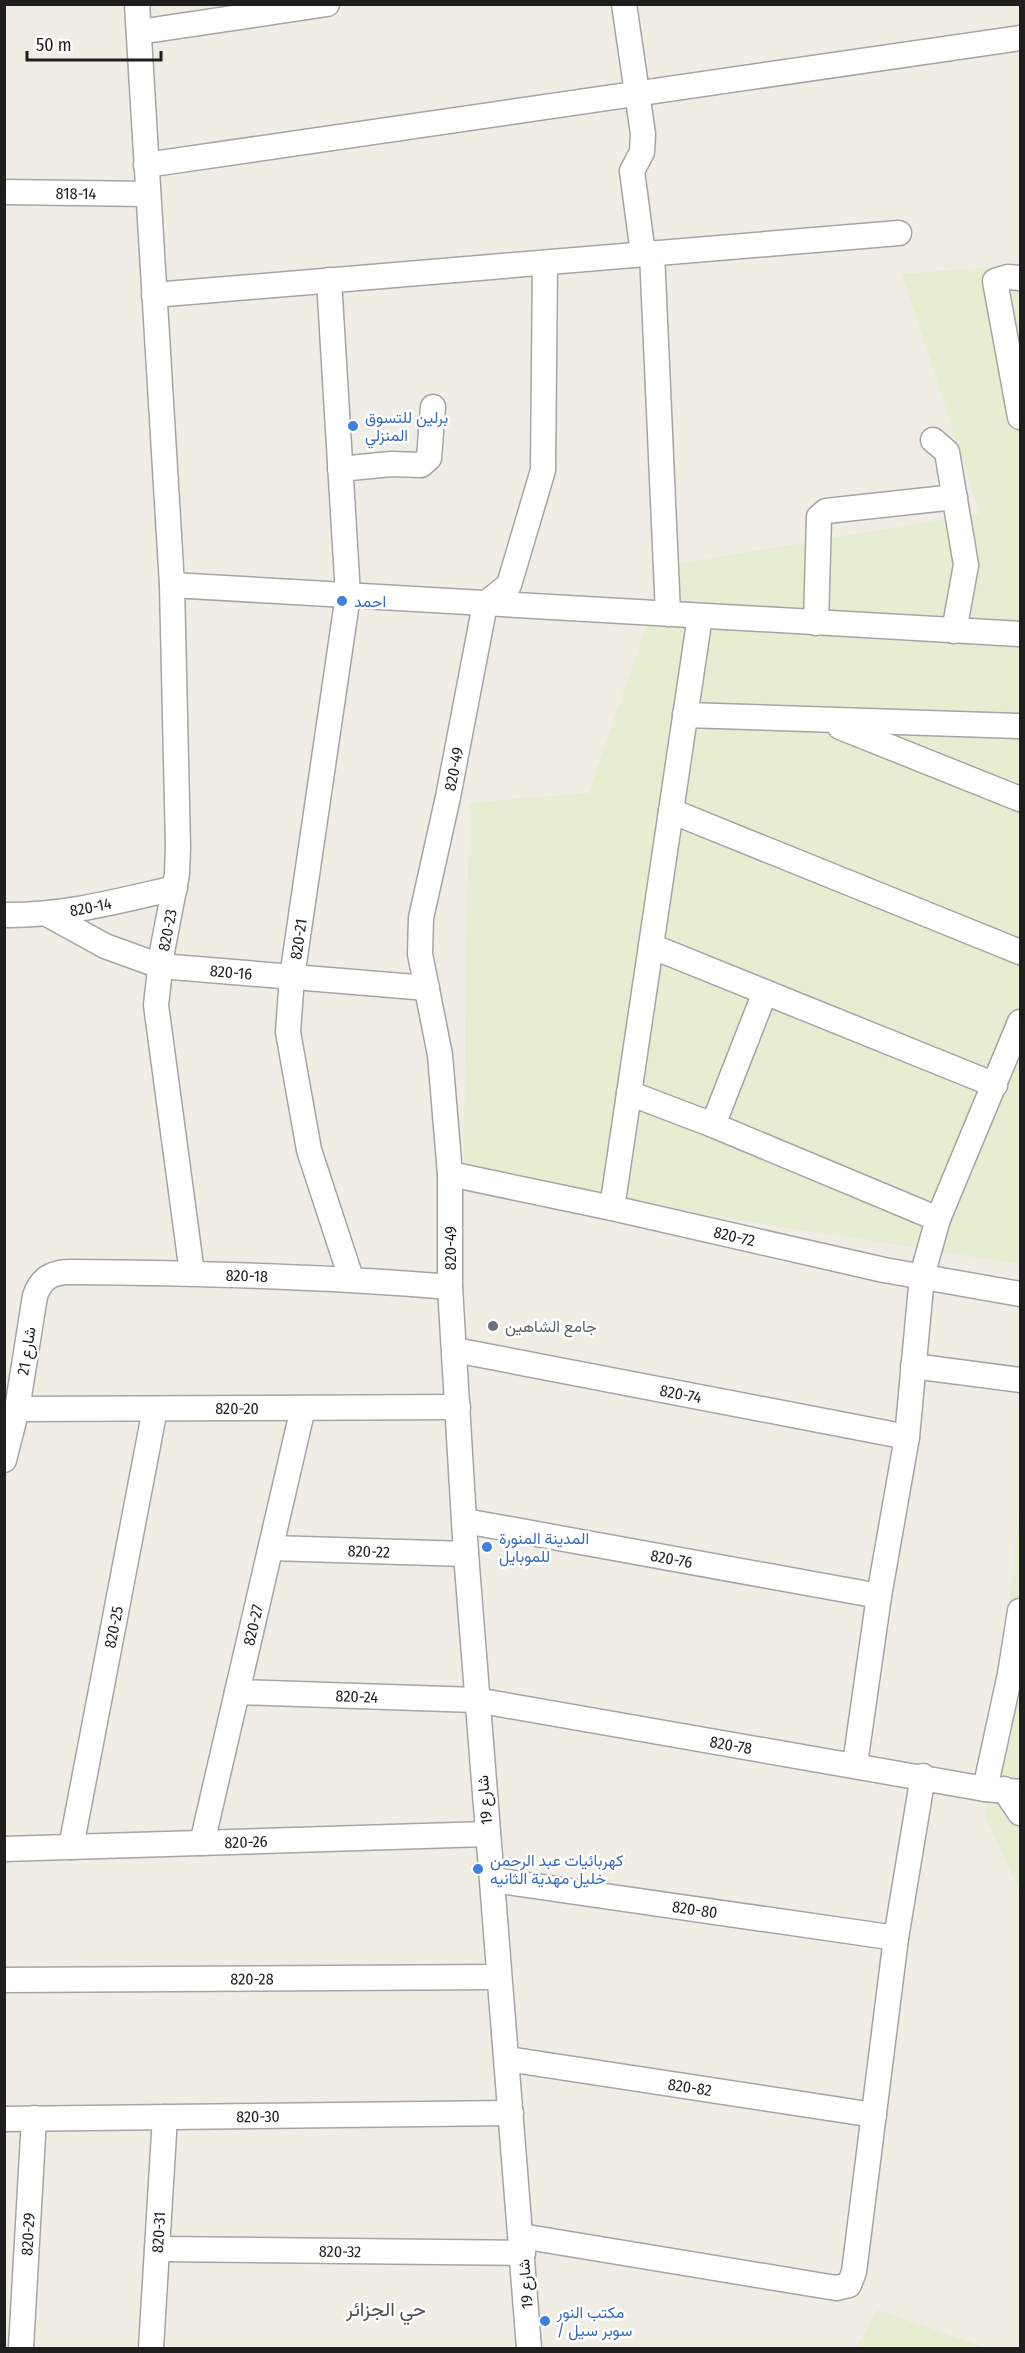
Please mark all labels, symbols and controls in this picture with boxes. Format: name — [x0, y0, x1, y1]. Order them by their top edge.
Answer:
scale bar — [27, 24, 160, 62]
text: 50 m — [36, 34, 72, 56]
street label: 818-14 — [56, 184, 97, 203]
place label: برلين للتسوق المنزلي — [365, 408, 448, 449]
marker: برلين للتسوق المنزلي — [346, 419, 360, 433]
place label: احمد — [354, 592, 386, 611]
marker: احمد — [335, 594, 349, 608]
street label: 820-49 — [440, 745, 467, 792]
street label: 820-14 — [68, 894, 113, 920]
street label: 820-23 — [154, 907, 181, 953]
street label: 820-21 — [286, 917, 311, 961]
street label: 820-16 — [209, 961, 253, 984]
street label: 820-72 — [712, 1222, 757, 1250]
street label: 820-49 — [441, 1226, 460, 1270]
street label: 820-18 — [225, 1266, 268, 1286]
place label: جامع الشاهين — [505, 1317, 597, 1338]
marker: جامع الشاهين — [486, 1319, 500, 1333]
street label: شارع 21 — [13, 1325, 42, 1377]
street label: 820-74 — [658, 1381, 703, 1407]
street label: 820-20 — [215, 1399, 259, 1418]
place label: المدينة المنورة للموبايل — [499, 1529, 589, 1567]
marker: المدينة المنورة للموبايل — [480, 1540, 494, 1554]
street label: 820-22 — [347, 1541, 390, 1562]
street label: 820-76 — [649, 1546, 694, 1572]
street label: 820-27 — [239, 1602, 267, 1647]
street label: 820-25 — [100, 1604, 127, 1650]
street label: 820-24 — [335, 1686, 379, 1707]
street label: 820-78 — [708, 1732, 753, 1758]
street label: شارع 19 — [473, 1774, 498, 1826]
street label: 820-26 — [224, 1832, 268, 1852]
place label: كهربائيات عبد الرحمن خليل مهدية الثانيه — [490, 1851, 623, 1889]
marker: كهربائيات عبد الرحمن خليل مهدية الثانيه — [471, 1862, 485, 1876]
street label: 820-80 — [671, 1897, 719, 1922]
street label: 820-28 — [230, 1969, 274, 1989]
street label: 820-82 — [667, 2075, 713, 2100]
street label: 820-30 — [236, 2107, 280, 2126]
street label: 820-31 — [148, 2211, 169, 2253]
street label: 820-29 — [17, 2212, 39, 2256]
street label: 820-32 — [319, 2242, 361, 2261]
street label: شارع 19 — [514, 2258, 539, 2310]
district label: حي الجزائر — [345, 2297, 426, 2326]
place label: مكتب النور / سوبر سيل — [556, 2303, 632, 2341]
marker: مكتب النور / سوبر سيل — [538, 2314, 552, 2328]

